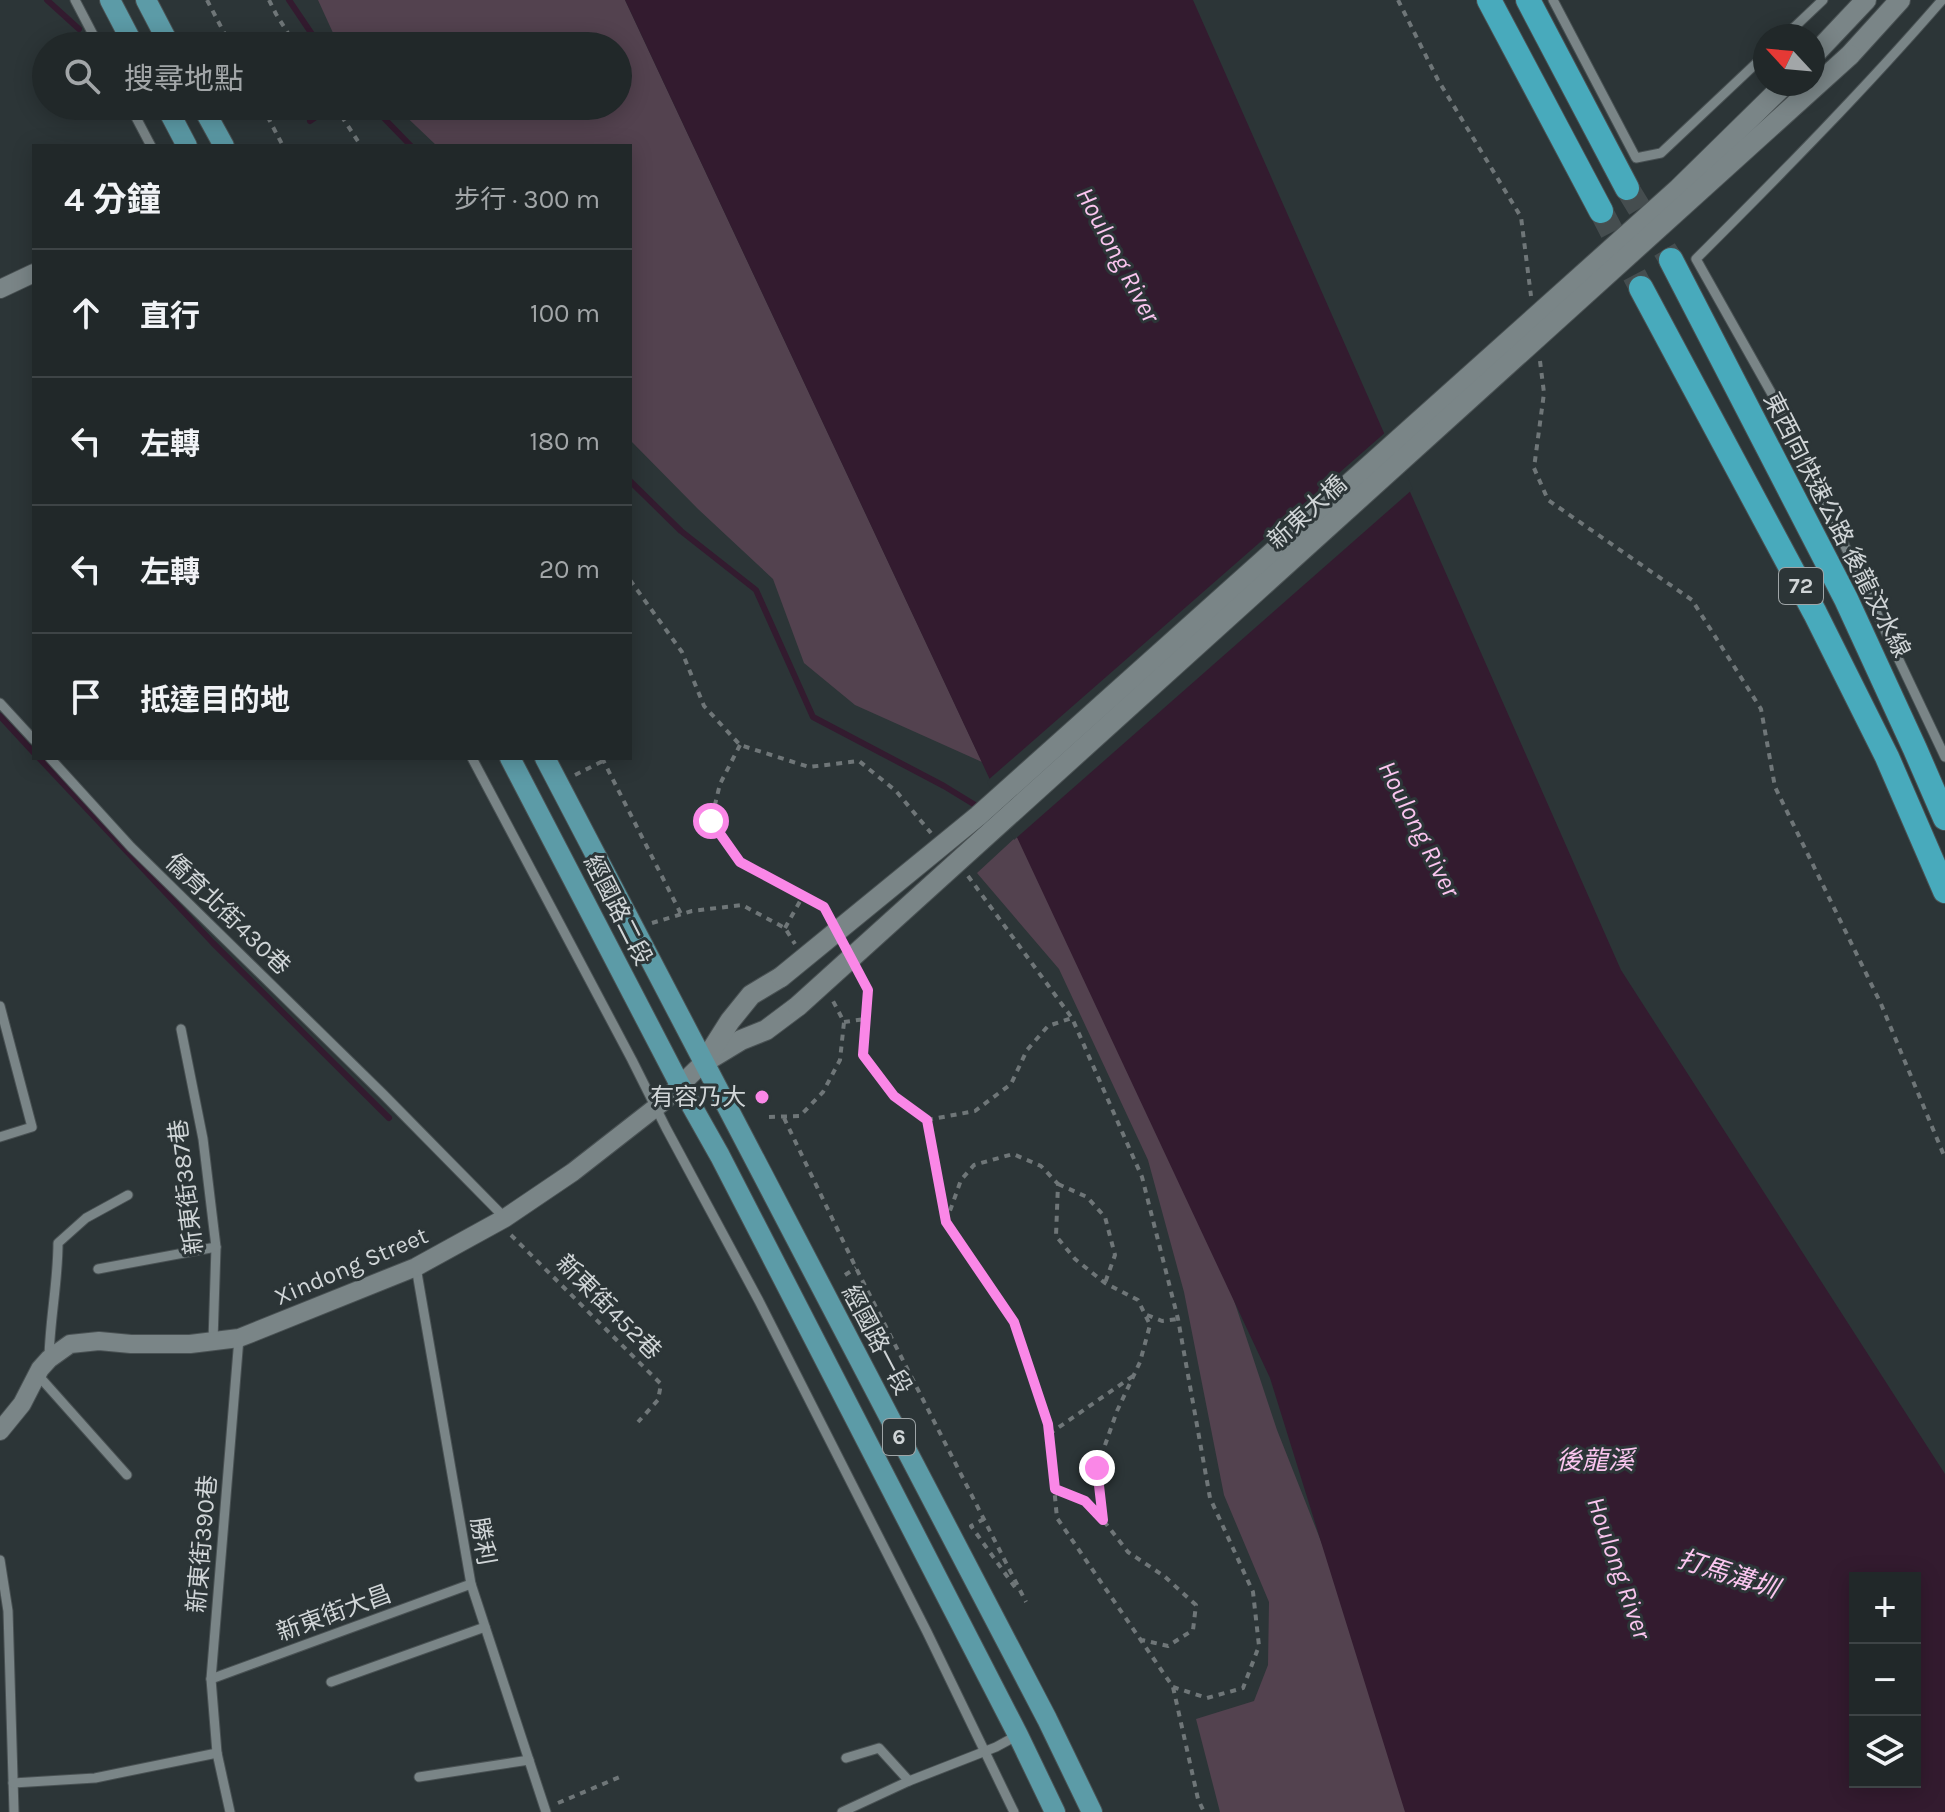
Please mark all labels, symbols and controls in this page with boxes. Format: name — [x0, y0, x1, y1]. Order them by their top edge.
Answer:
north arrow — [1753, 24, 1825, 96]
search box — [32, 32, 632, 120]
icon: search — [60, 54, 104, 98]
text: 搜尋地點 — [124, 61, 244, 97]
text: 4 分鐘 — [64, 180, 161, 220]
water label: Houlong River — [1069, 182, 1167, 329]
text: 步行 · 300 m — [454, 184, 600, 215]
icon: ahead — [64, 291, 108, 335]
text: 直行 — [140, 298, 200, 334]
text: 100 m — [530, 298, 600, 329]
street label: 東西向快速公路 後龍汶水線 — [1758, 388, 1916, 662]
icon: left — [64, 419, 108, 463]
text: 左轉 — [140, 426, 200, 462]
text: 180 m — [530, 426, 600, 457]
street label: 新東大橋 — [1262, 469, 1352, 555]
icon: left — [64, 547, 108, 591]
text: 左轉 — [140, 554, 200, 590]
text: 20 m — [539, 554, 600, 585]
road number: 72 — [1779, 568, 1823, 604]
icon: arrive — [64, 675, 108, 719]
text: 抵達目的地 — [140, 682, 290, 718]
water label: Houlong River — [1371, 756, 1467, 903]
route start — [693, 803, 729, 839]
street label: 僑育北街430巷 — [160, 848, 296, 980]
street label: 經國路二段 — [578, 850, 658, 970]
place label: 有容乃大 — [650, 1083, 746, 1111]
marker: 有容乃大 — [753, 1088, 771, 1106]
street label: 新東街387巷 — [164, 1118, 208, 1256]
street label: Xindong Street — [270, 1221, 432, 1311]
street label: 新東街452巷 — [551, 1249, 667, 1365]
street label: 經國路一段 — [836, 1280, 918, 1400]
road number: 6 — [883, 1419, 915, 1455]
water label: 後龍溪 — [1556, 1445, 1638, 1476]
route end — [1079, 1450, 1115, 1486]
street label: 新東街390巷 — [182, 1474, 222, 1614]
water label: Houlong River — [1580, 1493, 1658, 1644]
street label: 勝利 — [465, 1515, 501, 1567]
water label: 打馬溝圳 — [1674, 1543, 1786, 1606]
map controls — [1849, 1572, 1921, 1788]
button: + — [1849, 1572, 1921, 1644]
street label: 新東街大昌 — [273, 1579, 395, 1647]
button: − — [1849, 1644, 1921, 1716]
button: layers — [1849, 1716, 1921, 1788]

